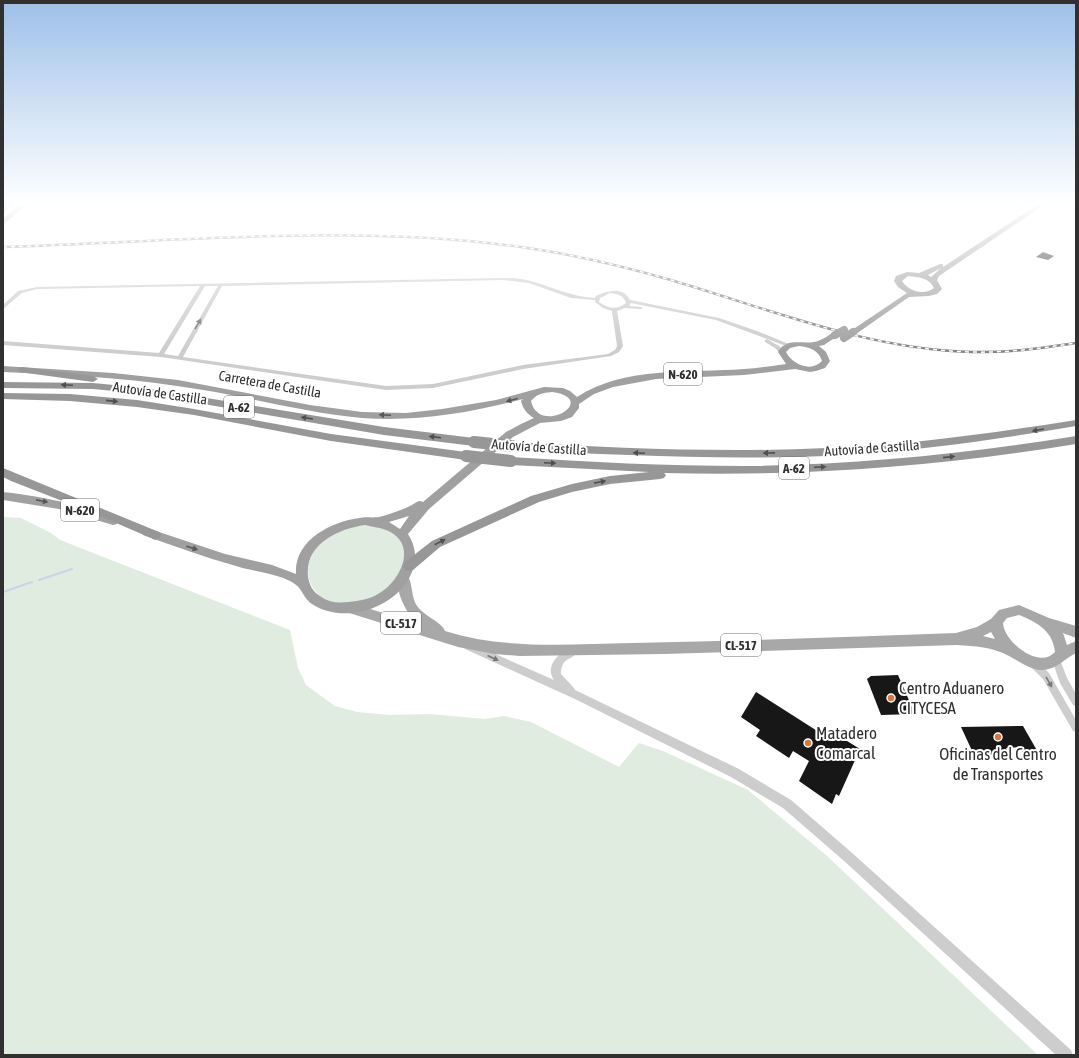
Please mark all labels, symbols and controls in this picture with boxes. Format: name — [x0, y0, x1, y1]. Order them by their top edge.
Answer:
one-way arrow — [195, 318, 202, 330]
road number: N-620 — [664, 363, 702, 385]
street label: Carretera de Castilla — [218, 367, 322, 401]
street label: Autovía de Castilla — [112, 378, 208, 408]
one-way arrow — [60, 382, 73, 388]
road number: A-62 — [224, 396, 254, 418]
one-way arrow — [106, 397, 118, 404]
one-way arrow — [506, 397, 518, 403]
one-way arrow — [378, 412, 391, 419]
one-way arrow — [301, 415, 313, 421]
one-way arrow — [1031, 427, 1044, 433]
one-way arrow — [429, 434, 442, 441]
street label: Autovía de Castilla — [491, 436, 587, 458]
street label: Autovía de Castilla — [824, 437, 920, 459]
one-way arrow — [633, 449, 645, 456]
one-way arrow — [762, 450, 775, 456]
one-way arrow — [943, 454, 955, 460]
road number: A-62 — [779, 457, 809, 479]
one-way arrow — [544, 460, 556, 467]
one-way arrow — [813, 464, 826, 471]
one-way arrow — [594, 479, 607, 485]
one-way arrow — [36, 498, 48, 504]
road number: N-620 — [61, 499, 99, 521]
one-way arrow — [434, 539, 446, 545]
one-way arrow — [186, 545, 198, 551]
road number: CL-517 — [381, 612, 421, 634]
road number: CL-517 — [721, 634, 761, 656]
one-way arrow — [488, 655, 499, 661]
one-way arrow — [1045, 677, 1053, 687]
place label: Centro Aduanero CITYCESA — [899, 678, 1004, 718]
marker: Centro Aduanero CITYCESA — [886, 693, 896, 703]
place label: Matadero Comarcal — [816, 723, 877, 763]
marker: Oficinas del Centro de Transportes — [993, 732, 1003, 742]
marker: Matadero Comarcal — [803, 738, 813, 748]
place label: Oficinas del Centro de Transportes — [939, 744, 1057, 784]

